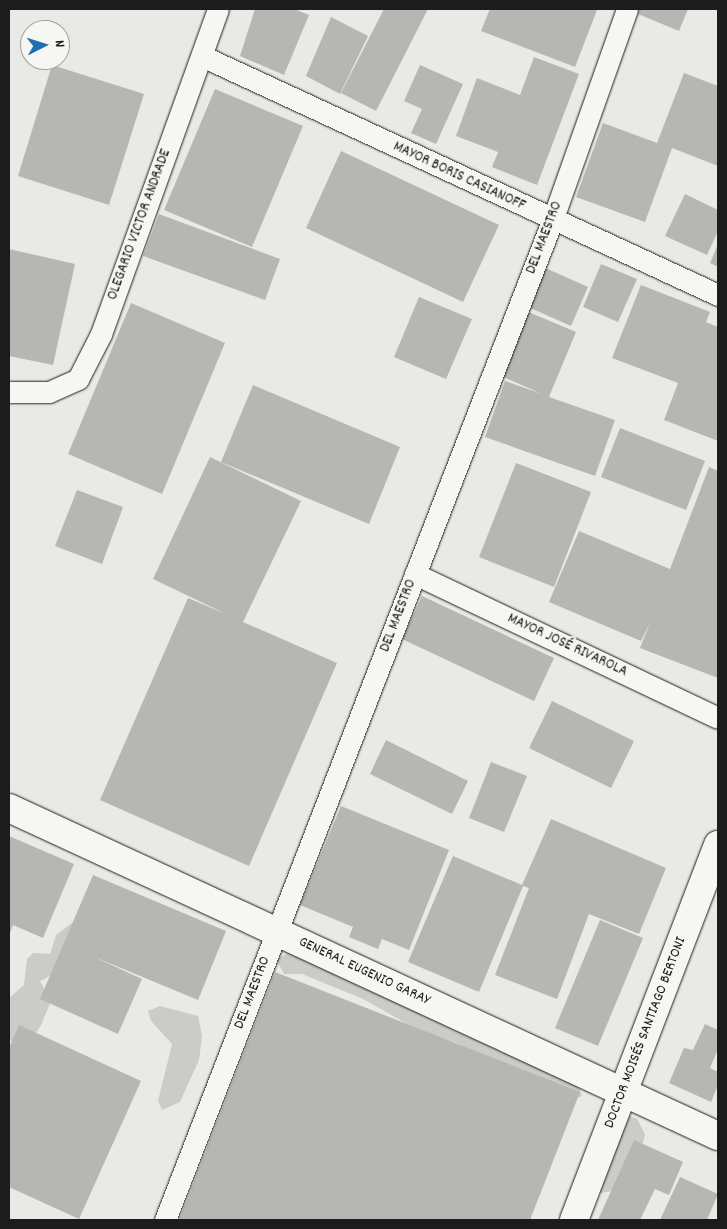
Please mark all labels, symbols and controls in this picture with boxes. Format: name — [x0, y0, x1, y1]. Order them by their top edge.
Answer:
north arrow — [20, 20, 70, 70]
text: N — [49, 39, 69, 48]
street label: MAYOR BORIS CASIANOFF — [390, 138, 528, 216]
street label: OLEGARIO VICTOR ANDRADE — [104, 147, 176, 303]
street label: DEL MAESTRO — [523, 199, 567, 277]
street label: DEL MAESTRO — [377, 577, 421, 655]
street label: MAYOR JOSÉ RIVAROLA — [504, 610, 630, 682]
street label: GENERAL EUGENIO GARAY — [295, 934, 433, 1010]
street label: DOCTOR MOISÉS SANTIAGO BERTONI — [601, 935, 691, 1131]
street label: DEL MAESTRO — [231, 954, 275, 1032]

